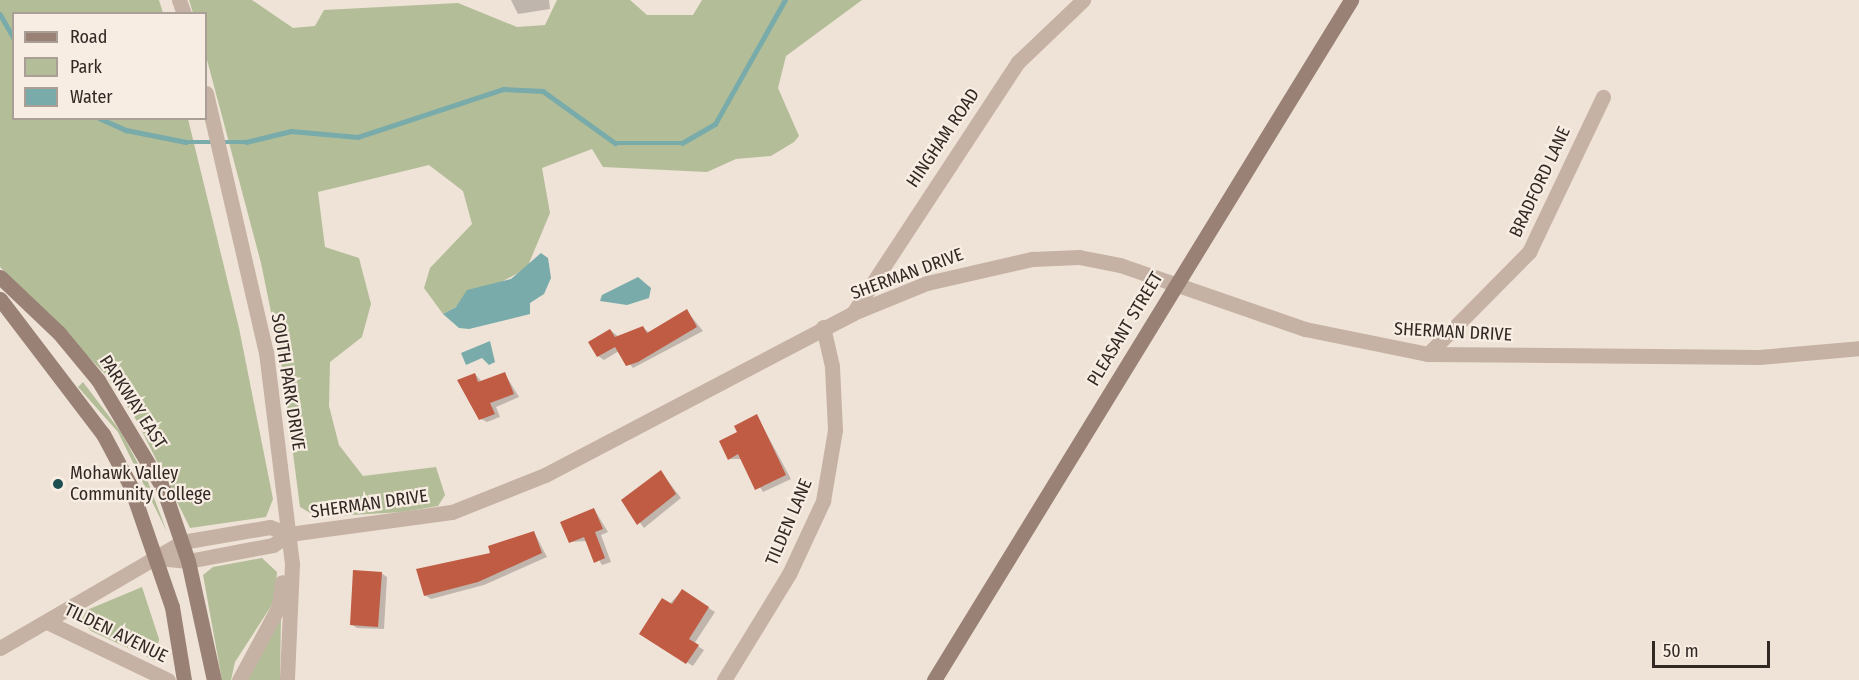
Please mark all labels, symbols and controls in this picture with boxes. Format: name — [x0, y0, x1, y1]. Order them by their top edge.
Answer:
legend — [12, 12, 207, 120]
text: Road — [70, 26, 107, 48]
text: Park — [70, 56, 102, 78]
street label: HINGHAM ROAD — [902, 84, 984, 192]
text: Water — [70, 86, 113, 108]
street label: BRADFORD LANE — [1505, 123, 1575, 241]
street label: SHERMAN DRIVE — [848, 244, 966, 304]
street label: PLEASANT STREET — [1083, 268, 1167, 390]
street label: SOUTH PARK DRIVE — [267, 312, 309, 452]
street label: SHERMAN DRIVE — [1393, 318, 1513, 346]
street label: PARKWAY EAST — [95, 351, 171, 453]
place label: Mohawk Valley Community College — [70, 463, 211, 506]
street label: TILDEN LANE — [761, 475, 817, 569]
marker: Mohawk Valley Community College — [51, 477, 65, 491]
street label: SHERMAN DRIVE — [309, 485, 429, 523]
street label: TILDEN AVENUE — [61, 599, 171, 667]
scale bar — [1655, 629, 1774, 667]
text: 50 m — [1663, 640, 1699, 662]

